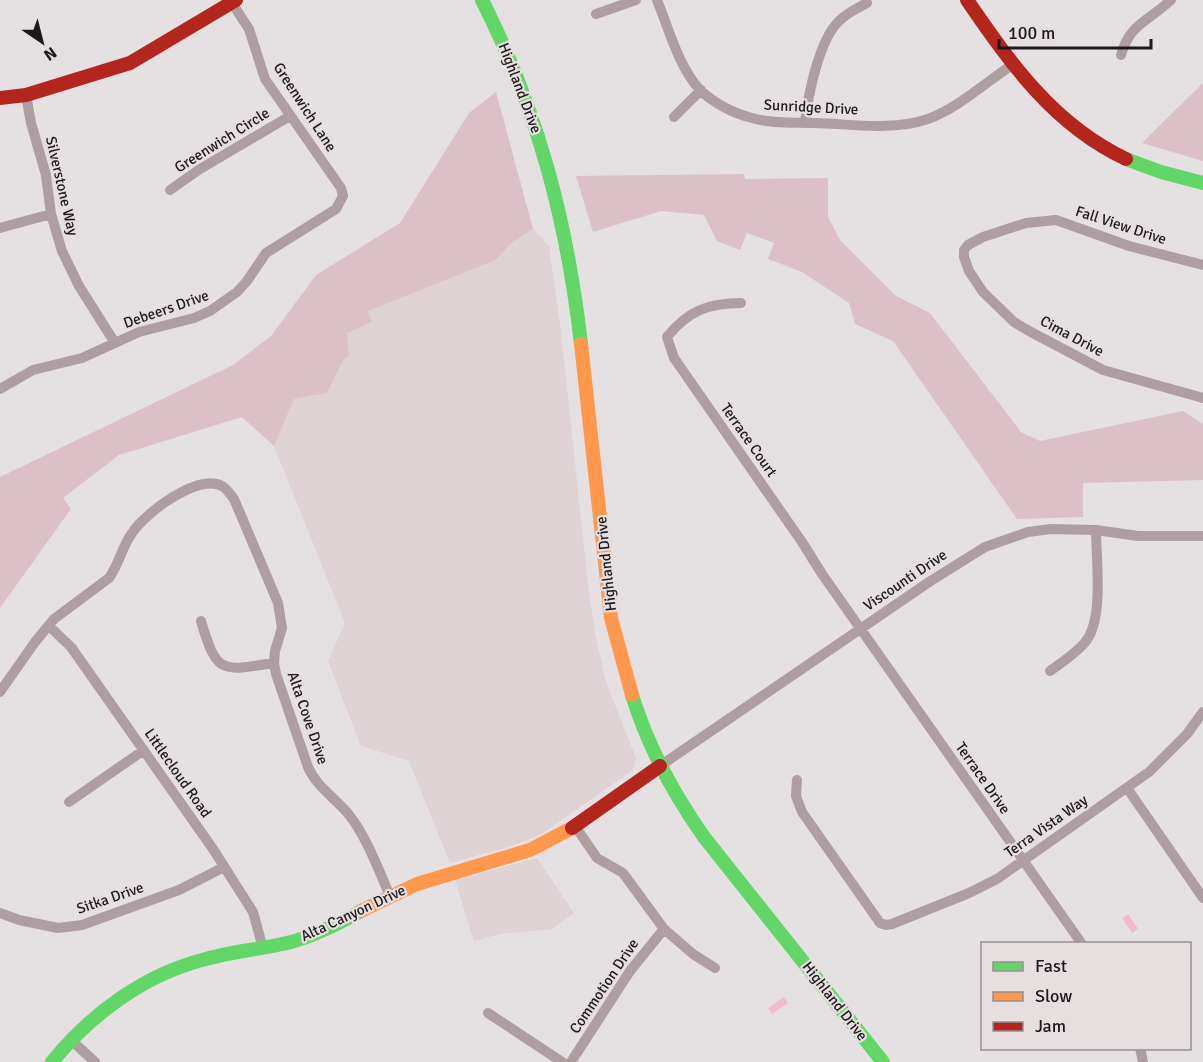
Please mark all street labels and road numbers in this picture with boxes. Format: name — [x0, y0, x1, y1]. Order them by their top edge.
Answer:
street label: Highland Drive — [495, 40, 545, 136]
street label: Greenwich Lane — [270, 59, 340, 155]
street label: Sunridge Drive — [763, 96, 859, 118]
street label: Greenwich Circle — [171, 104, 273, 176]
street label: Silverstone Way — [42, 135, 82, 237]
street label: Fall View Drive — [1073, 202, 1169, 248]
street label: Debeers Drive — [121, 286, 211, 332]
street label: Cima Drive — [1037, 312, 1107, 360]
street label: Terrace Court — [717, 400, 781, 480]
street label: Highland Drive — [592, 516, 620, 612]
street label: Viscounti Drive — [860, 546, 950, 614]
street label: Alta Cove Drive — [284, 669, 332, 767]
street label: Littlecloud Road — [141, 725, 215, 821]
street label: Terrace Drive — [952, 739, 1014, 817]
street label: Terra Vista Way — [1001, 791, 1091, 861]
street label: Sitka Drive — [74, 878, 146, 918]
street label: Alta Canyon Drive — [298, 881, 408, 945]
street label: Commotion Drive — [566, 935, 642, 1037]
street label: Highland Drive — [799, 958, 871, 1044]

